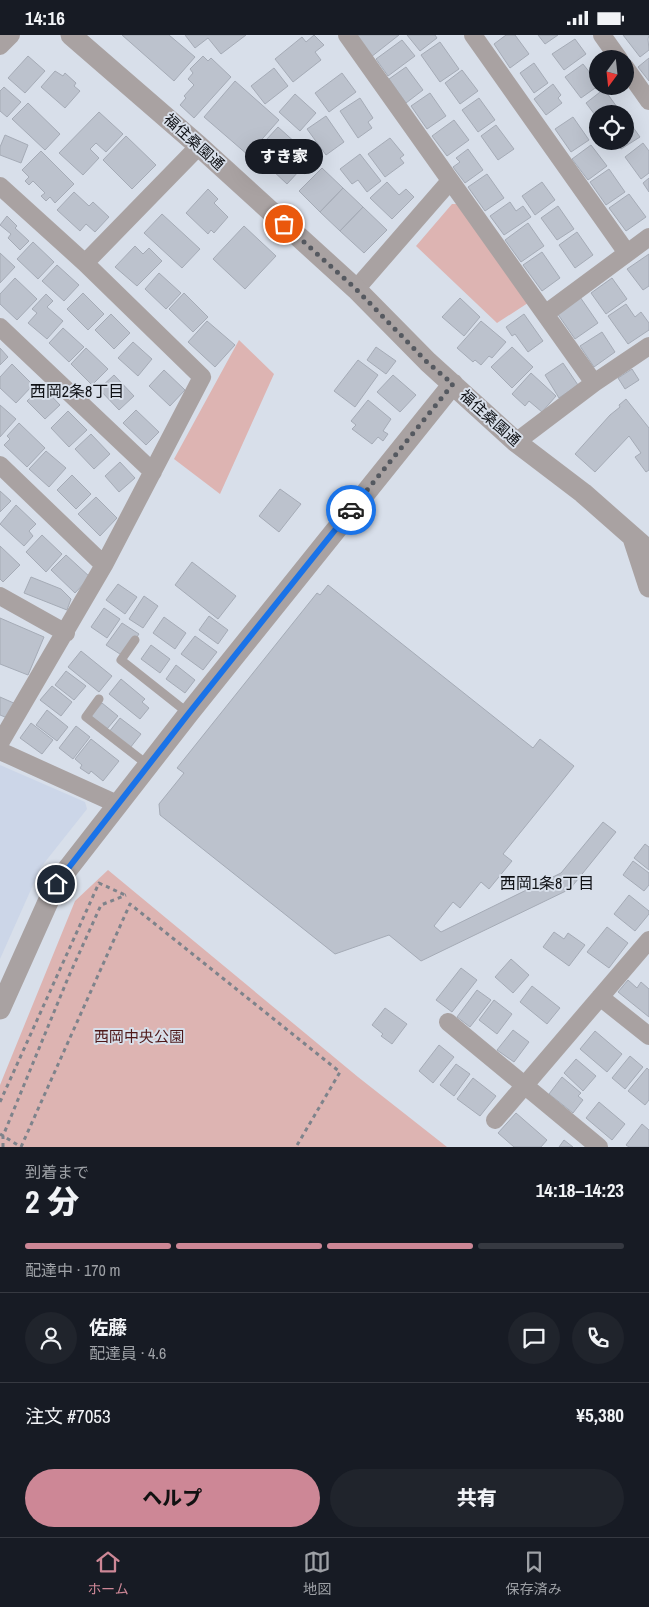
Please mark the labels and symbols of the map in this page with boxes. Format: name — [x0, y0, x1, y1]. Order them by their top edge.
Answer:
north arrow — [589, 50, 634, 95]
street label: 福住桑園通 — [159, 109, 229, 175]
callout: すき家 — [245, 139, 323, 174]
pin — [263, 203, 305, 245]
district label: 西岡2条8丁目 — [30, 380, 124, 402]
street label: 福住桑園通 — [455, 385, 525, 451]
courier — [326, 485, 376, 535]
pin — [35, 863, 77, 905]
district label: 西岡1条8丁目 — [500, 872, 594, 894]
park label: 西岡中央公園 — [94, 1026, 184, 1047]

